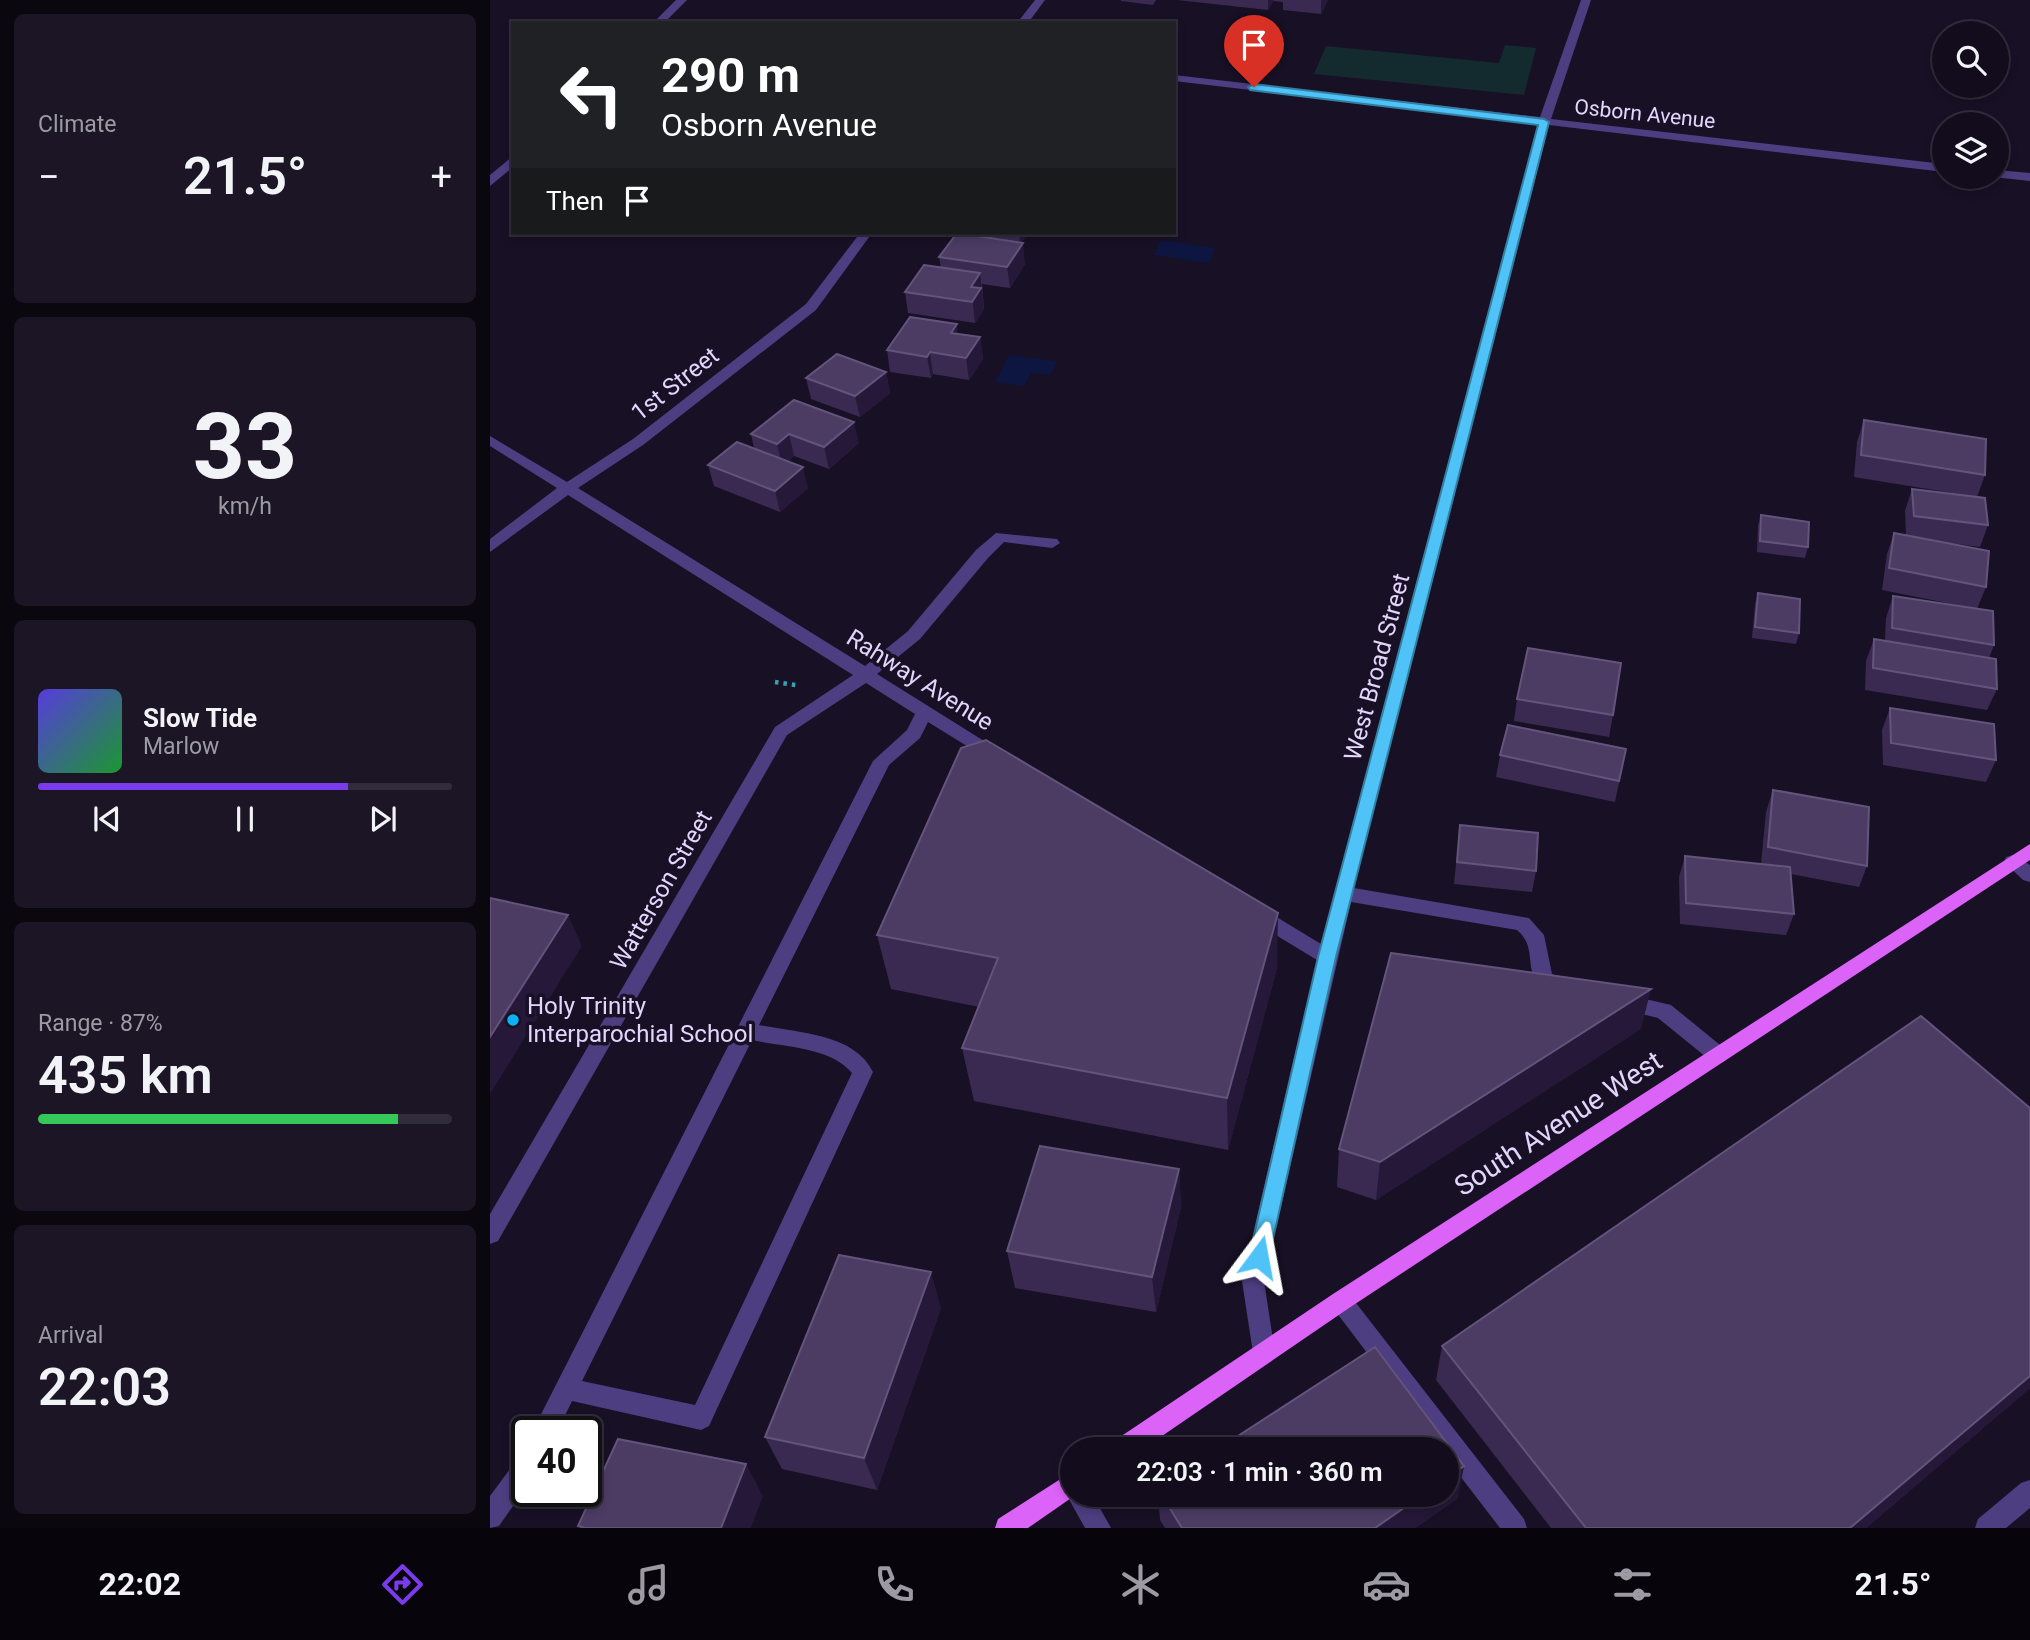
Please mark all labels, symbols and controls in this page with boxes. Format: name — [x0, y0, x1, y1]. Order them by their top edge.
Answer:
pin — [1224, 15, 1284, 87]
map controls — [1932, 21, 2009, 189]
button: search — [1932, 21, 2009, 98]
icon: arrive — [1235, 26, 1273, 64]
text: 290 m — [661, 47, 800, 104]
icon: left — [546, 49, 637, 140]
street label: Osborn Avenue — [1573, 95, 1717, 133]
text: Osborn Avenue — [661, 106, 877, 144]
text: Climate — [38, 111, 117, 138]
button: layers — [1932, 112, 2009, 189]
text: 21.5° — [183, 146, 307, 207]
text: − — [38, 155, 60, 199]
text: + — [430, 155, 452, 199]
icon: arrive — [618, 182, 656, 220]
text: Then — [546, 186, 604, 216]
street label: 1st Street — [626, 341, 724, 427]
text: 33 — [193, 394, 297, 500]
text: km/h — [218, 493, 272, 520]
street label: West Broad Street — [1339, 570, 1415, 763]
street label: Rahway Avenue — [841, 624, 999, 736]
text: Slow Tide — [143, 703, 257, 733]
text: Marlow — [143, 733, 219, 760]
icon: previous — [88, 800, 126, 838]
icon: pause — [226, 800, 264, 838]
icon: next — [364, 800, 402, 838]
street label: Watterson Street — [604, 805, 718, 975]
place label: Holy Trinity Interparochial School — [527, 992, 753, 1048]
text: Range · 87% — [38, 1010, 163, 1037]
marker: Holy Trinity Interparochial School — [505, 1012, 521, 1028]
street label: South Avenue West — [1448, 1044, 1668, 1203]
text: 435 km — [38, 1045, 213, 1106]
position arrow — [1222, 1220, 1296, 1294]
text: Arrival — [38, 1322, 103, 1349]
text: 22:03 — [38, 1357, 171, 1418]
speed limit sign: 40 — [511, 1416, 602, 1507]
text: 22:03 · 1 min · 360 m — [1136, 1457, 1383, 1487]
icon: directions — [378, 1560, 427, 1609]
icon: music — [624, 1560, 673, 1609]
icon: phone — [870, 1560, 919, 1609]
icon: climate — [1116, 1560, 1165, 1609]
icon: car — [1362, 1560, 1411, 1609]
icon: filters — [1608, 1560, 1657, 1609]
text: 22:02 — [99, 1565, 181, 1603]
text: 21.5° — [1855, 1565, 1931, 1603]

